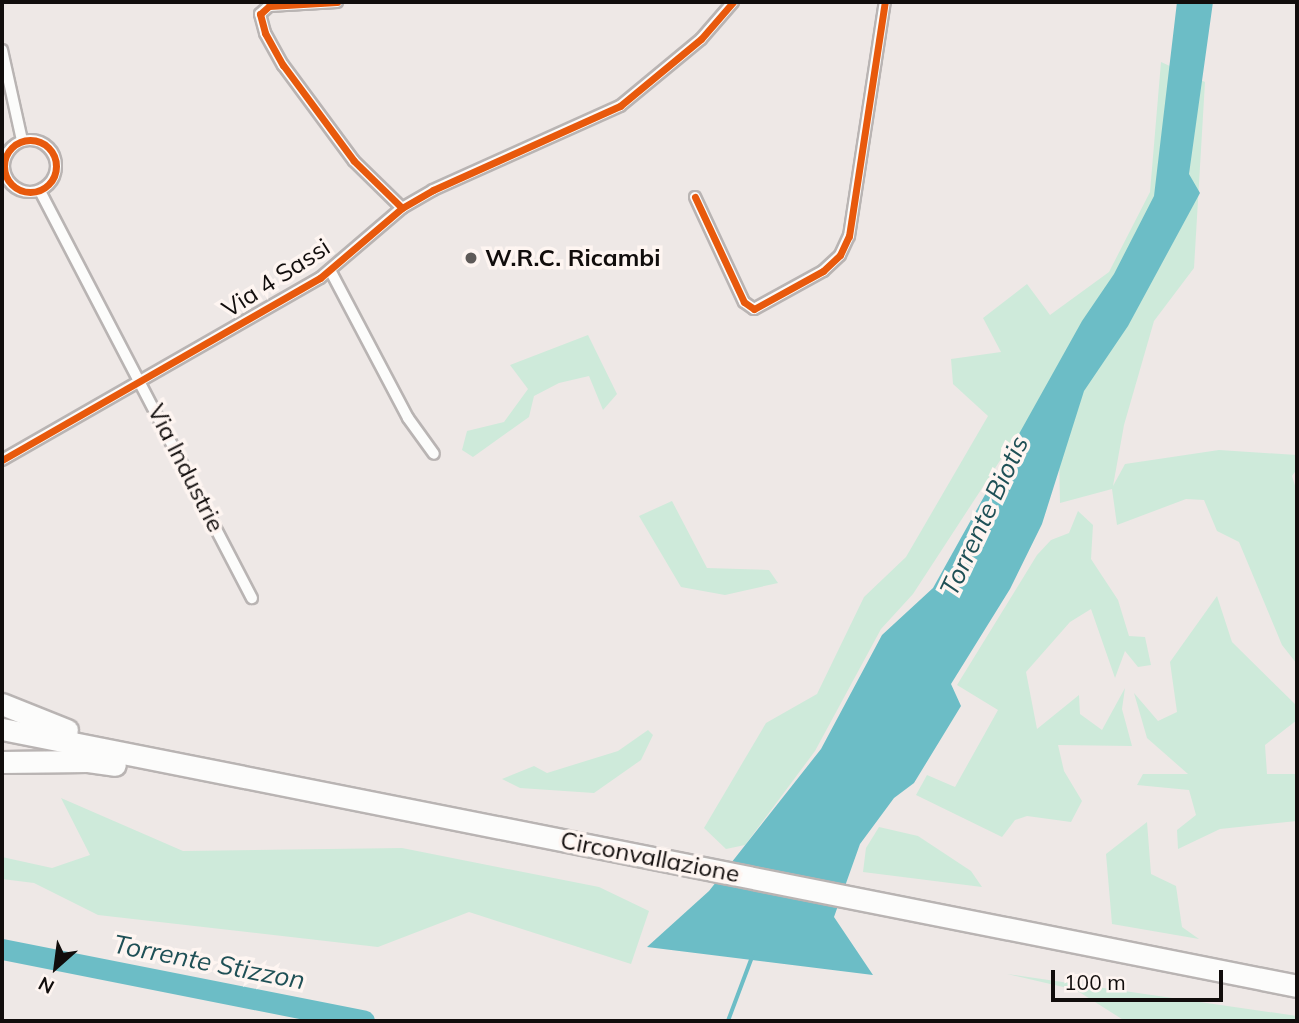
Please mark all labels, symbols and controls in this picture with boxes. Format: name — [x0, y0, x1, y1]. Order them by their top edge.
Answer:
street label: Via 4 Sassi — [217, 233, 335, 323]
place label: W.R.C. Ricambi — [485, 244, 660, 272]
marker: W.R.C. Ricambi — [463, 250, 479, 266]
street label: Via Industrie — [142, 399, 230, 537]
water label: Torrente Biotis — [933, 431, 1035, 601]
street label: Circonvallazione — [558, 826, 742, 888]
water label: Torrente Stizzon — [110, 928, 308, 996]
north arrow — [21, 932, 91, 1002]
scale bar — [1054, 956, 1226, 1000]
text: 100 m — [1064, 969, 1126, 995]
text: N — [34, 972, 58, 1000]

